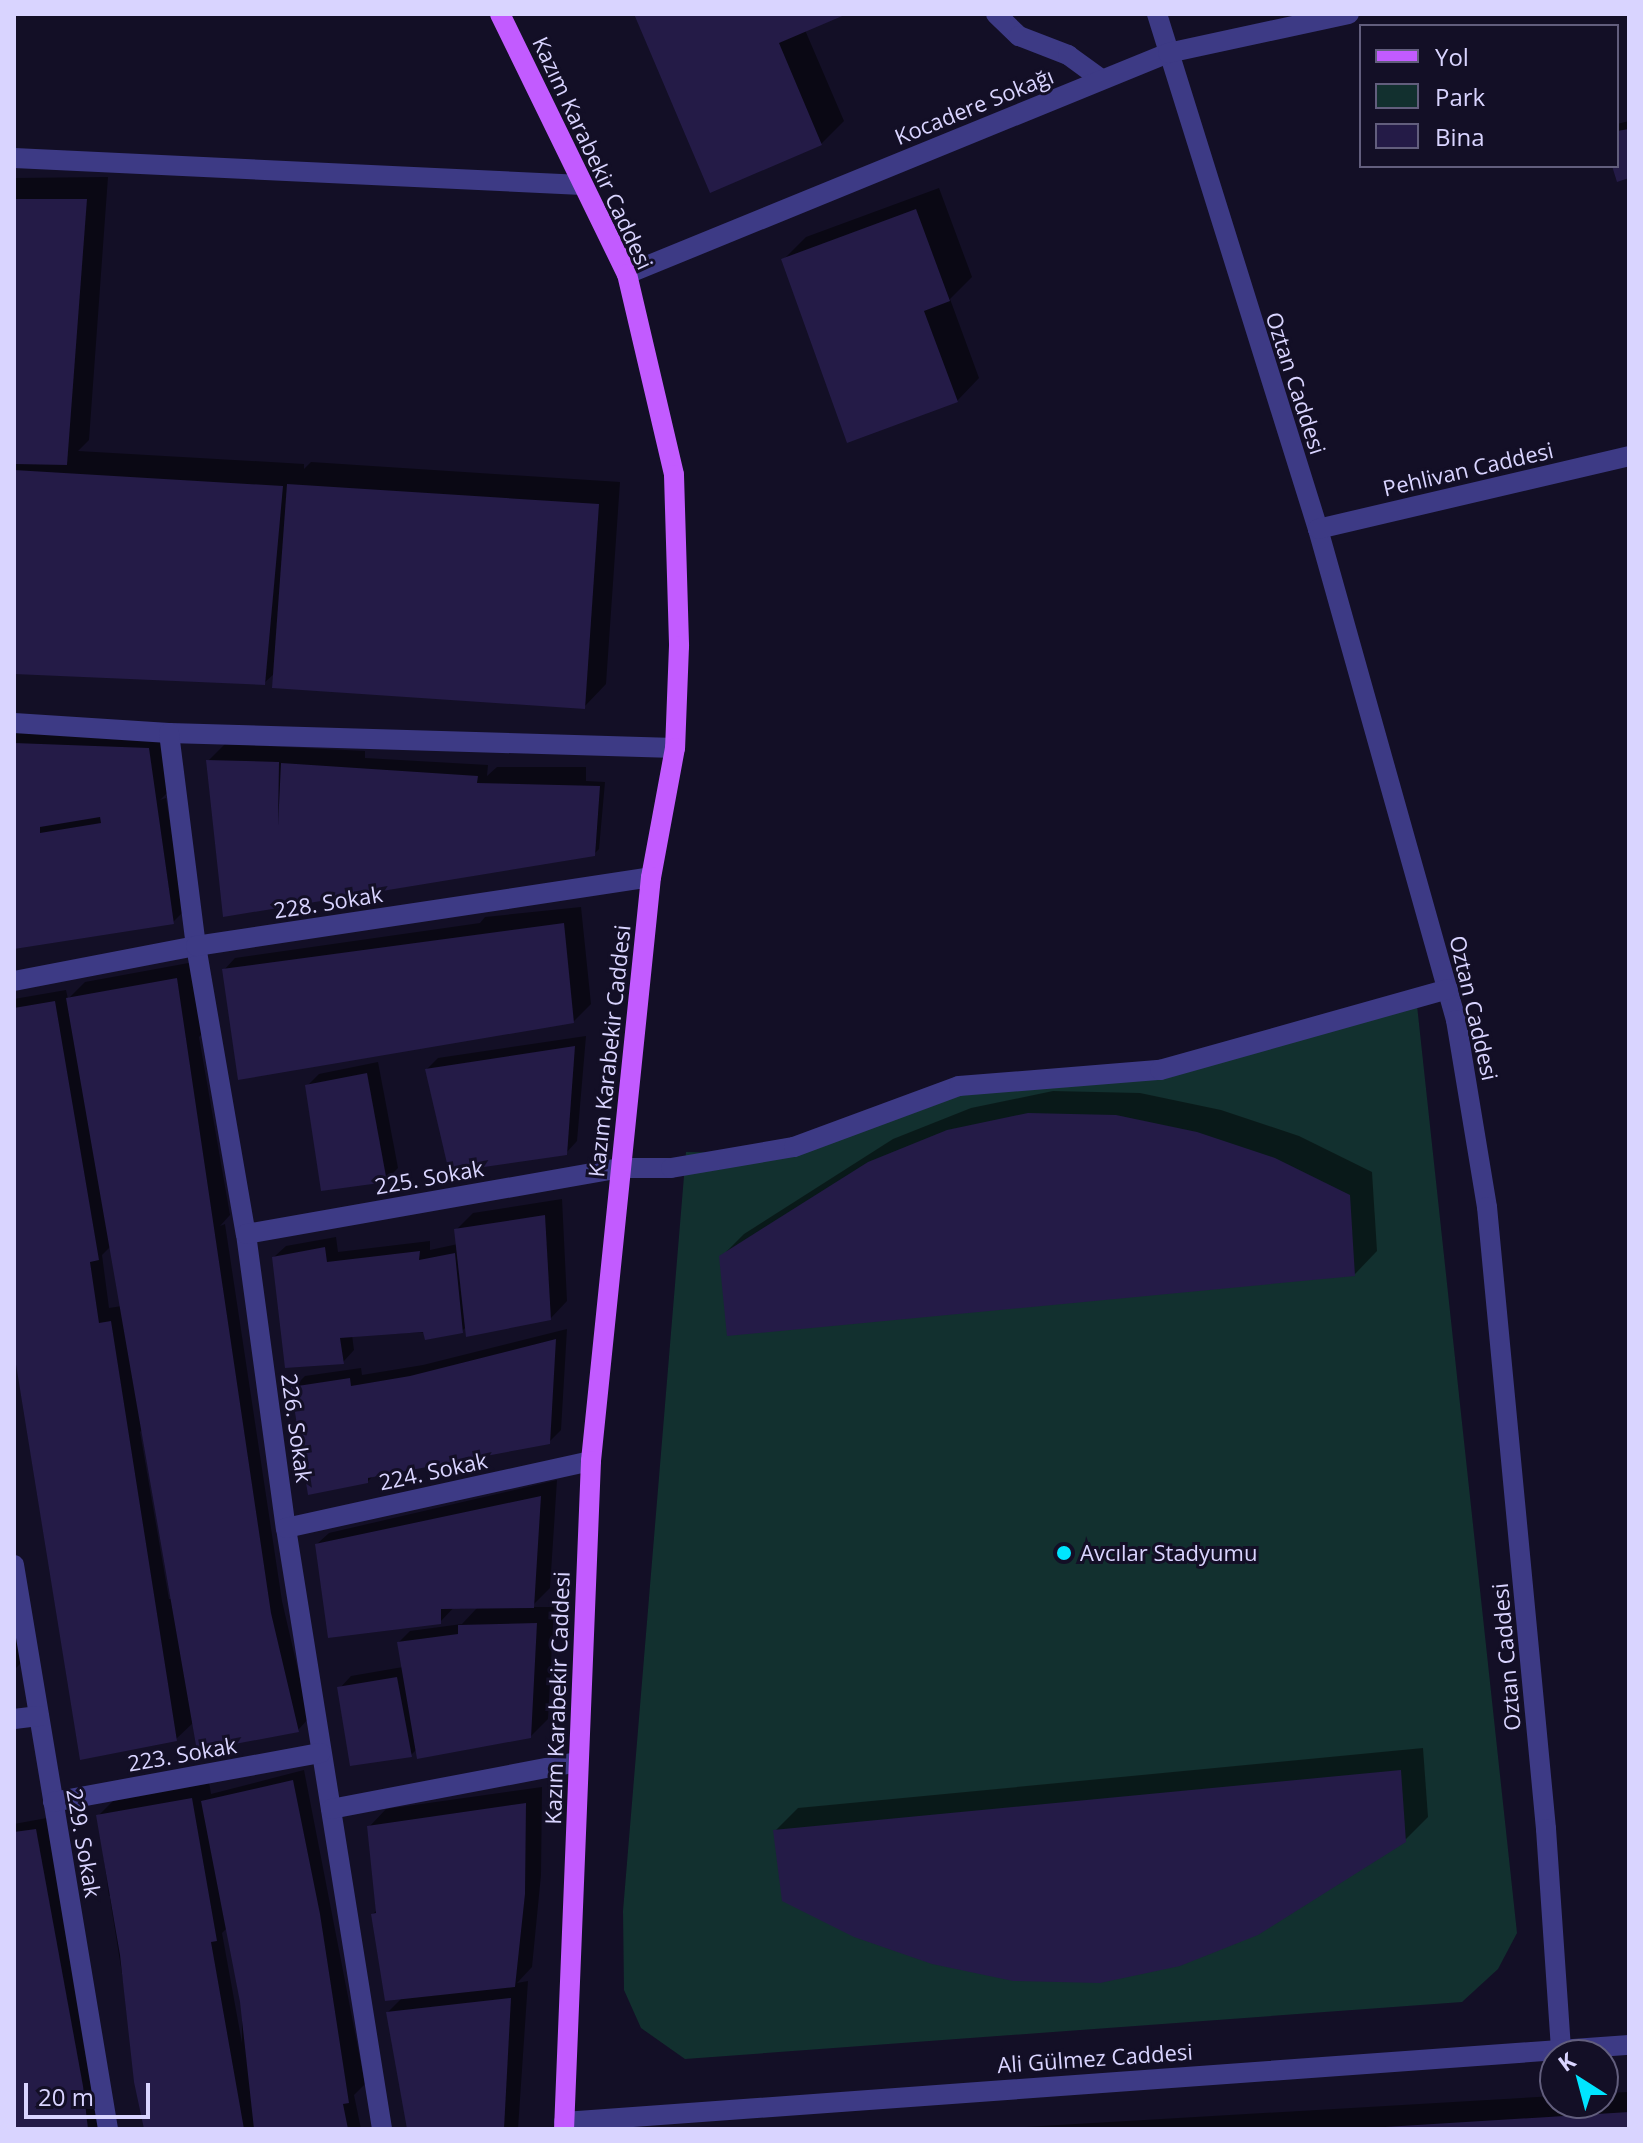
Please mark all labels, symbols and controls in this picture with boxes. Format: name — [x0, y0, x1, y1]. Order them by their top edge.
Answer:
legend — [1359, 24, 1619, 168]
street label: Kazım Karabekir Caddesi — [527, 33, 659, 273]
text: Yol — [1435, 40, 1469, 73]
street label: Kocadere Sokağı — [891, 62, 1057, 150]
text: Park — [1435, 80, 1485, 113]
text: Bina — [1435, 120, 1485, 153]
street label: Oztan Caddesi — [1261, 308, 1331, 458]
street label: Pehlivan Caddesi — [1380, 437, 1556, 501]
street label: 228. Sokak — [272, 880, 384, 924]
street label: Kazım Karabekir Caddesi — [583, 924, 635, 1178]
street label: Oztan Caddesi — [1444, 933, 1504, 1083]
street label: 225. Sokak — [373, 1154, 485, 1200]
street label: 226. Sokak — [276, 1372, 318, 1484]
street label: 224. Sokak — [377, 1447, 489, 1495]
place label: Avcılar Stadyumu — [1080, 1540, 1257, 1566]
marker: Avcılar Stadyumu — [1055, 1544, 1073, 1562]
street label: Kazım Karabekir Caddesi — [539, 1571, 575, 1825]
street label: Oztan Caddesi — [1486, 1582, 1526, 1732]
street label: 223. Sokak — [126, 1731, 238, 1777]
street label: 229. Sokak — [61, 1787, 107, 1899]
street label: Ali Gülmez Caddesi — [996, 2038, 1194, 2078]
north arrow — [1539, 2039, 1619, 2119]
text: K — [1551, 2045, 1581, 2078]
scale bar — [28, 2067, 154, 2117]
text: 20 m — [38, 2080, 94, 2113]

